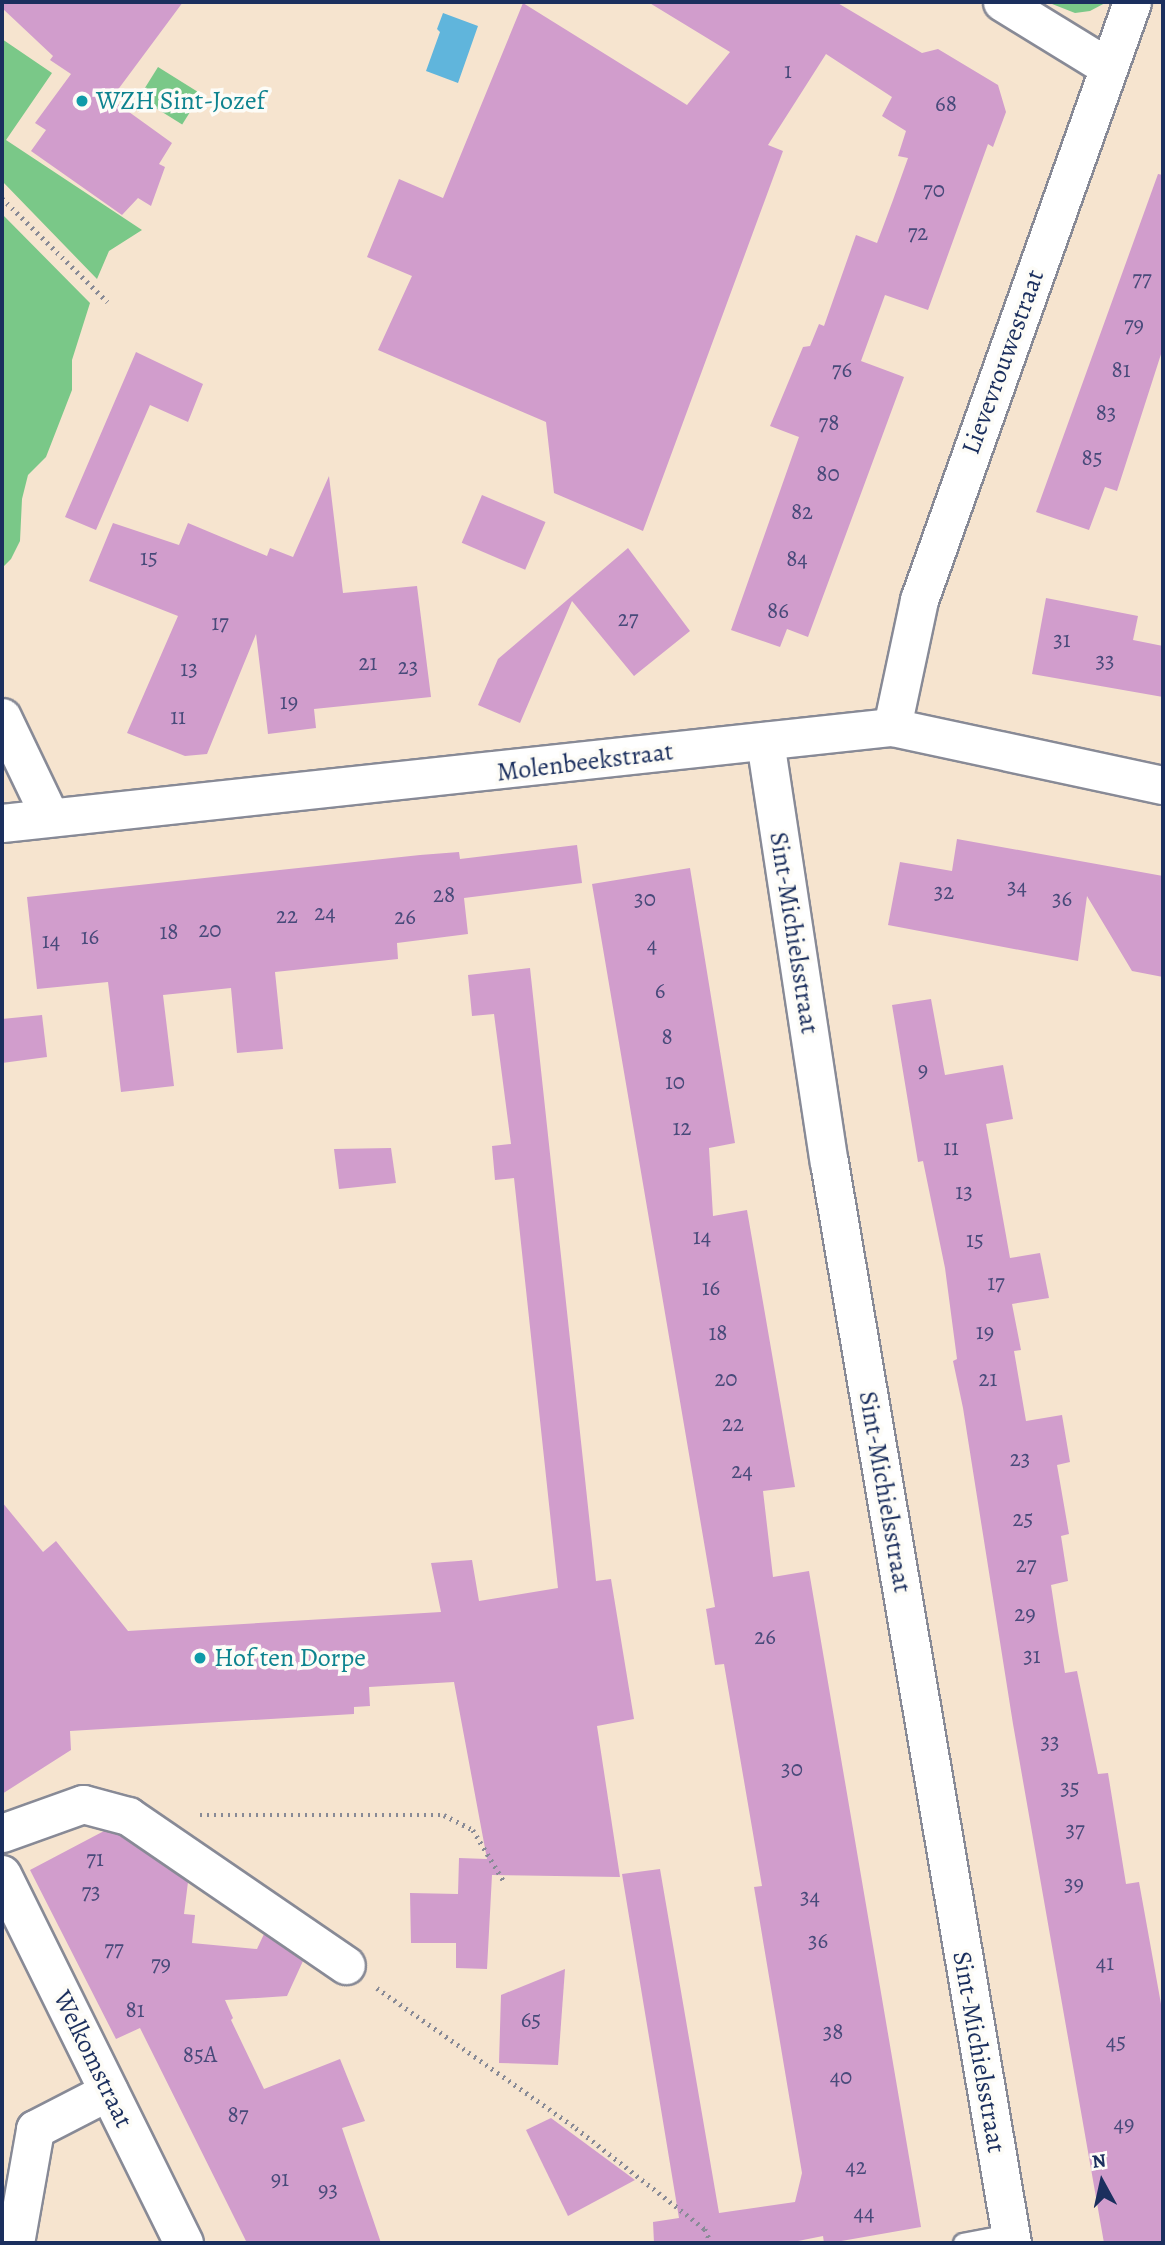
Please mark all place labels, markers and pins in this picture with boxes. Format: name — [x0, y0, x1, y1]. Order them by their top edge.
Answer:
place label: WZH Sint-Jozef — [96, 85, 265, 117]
marker: WZH Sint-Jozef — [74, 93, 90, 109]
place label: Hof ten Dorpe — [214, 1642, 366, 1674]
marker: Hof ten Dorpe — [192, 1650, 208, 1666]

